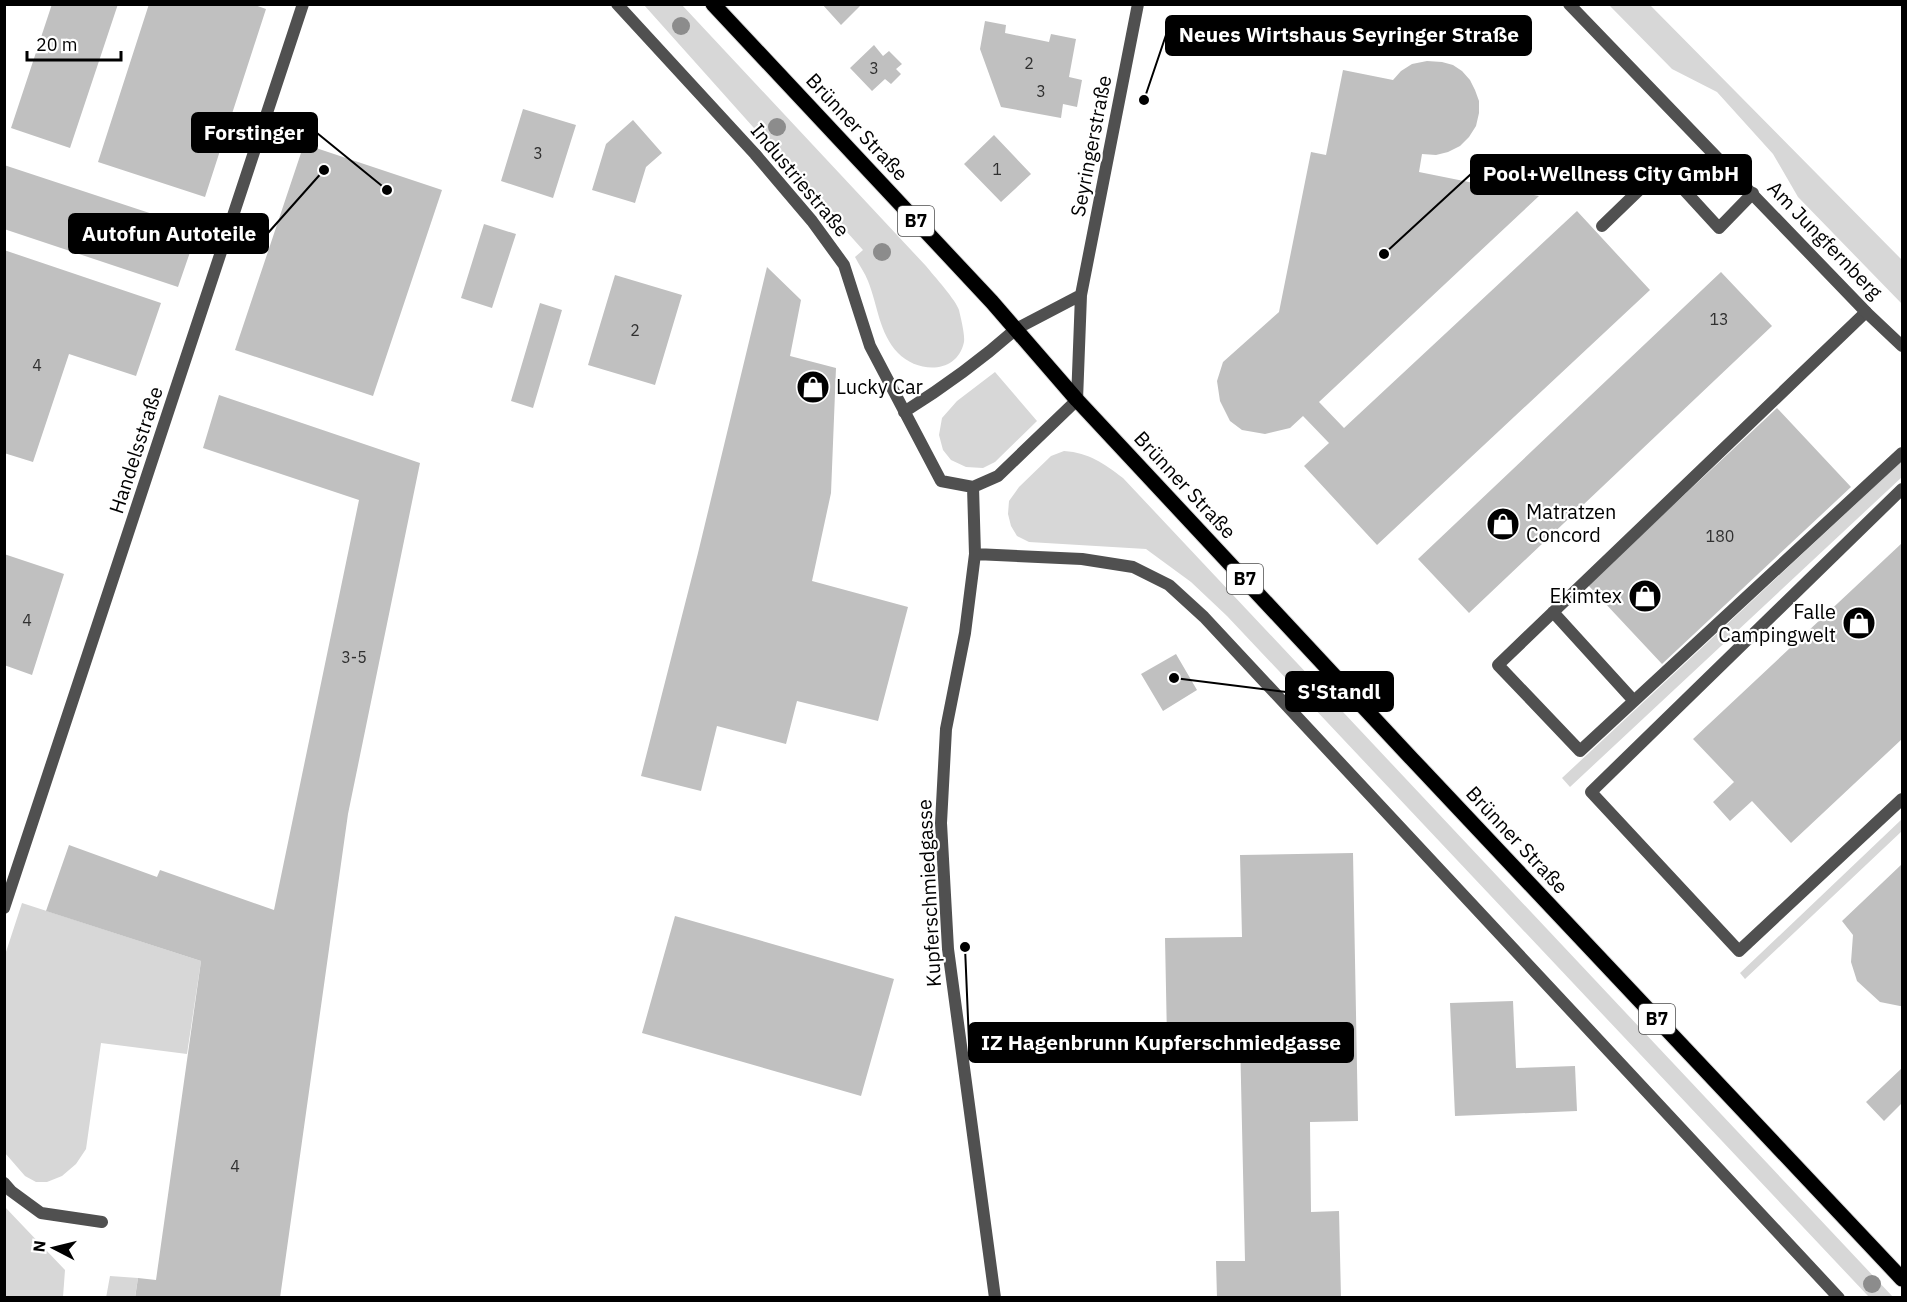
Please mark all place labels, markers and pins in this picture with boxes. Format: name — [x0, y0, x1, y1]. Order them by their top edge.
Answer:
callout: Neues Wirtshaus Seyringer Straße — [1166, 16, 1531, 55]
callout: Forstinger — [192, 113, 317, 152]
callout: Pool+Wellness City GmbH — [1471, 155, 1751, 194]
callout: Autofun Autoteile — [69, 214, 268, 253]
shop icon: Lucky Car — [795, 369, 831, 405]
place label: Lucky Car — [836, 373, 923, 400]
place label: Matratzen Concord — [1526, 498, 1616, 548]
shop icon: Matratzen Concord — [1485, 506, 1521, 542]
shop icon: Ekimtex — [1627, 578, 1663, 614]
place label: Ekimtex — [1550, 582, 1622, 609]
place label: Falle Campingwelt — [1718, 598, 1836, 648]
shop icon: Falle Campingwelt — [1841, 605, 1877, 641]
callout: S'Standl — [1286, 672, 1393, 711]
callout: IZ Hagenbrunn Kupferschmiedgasse — [969, 1023, 1353, 1062]

